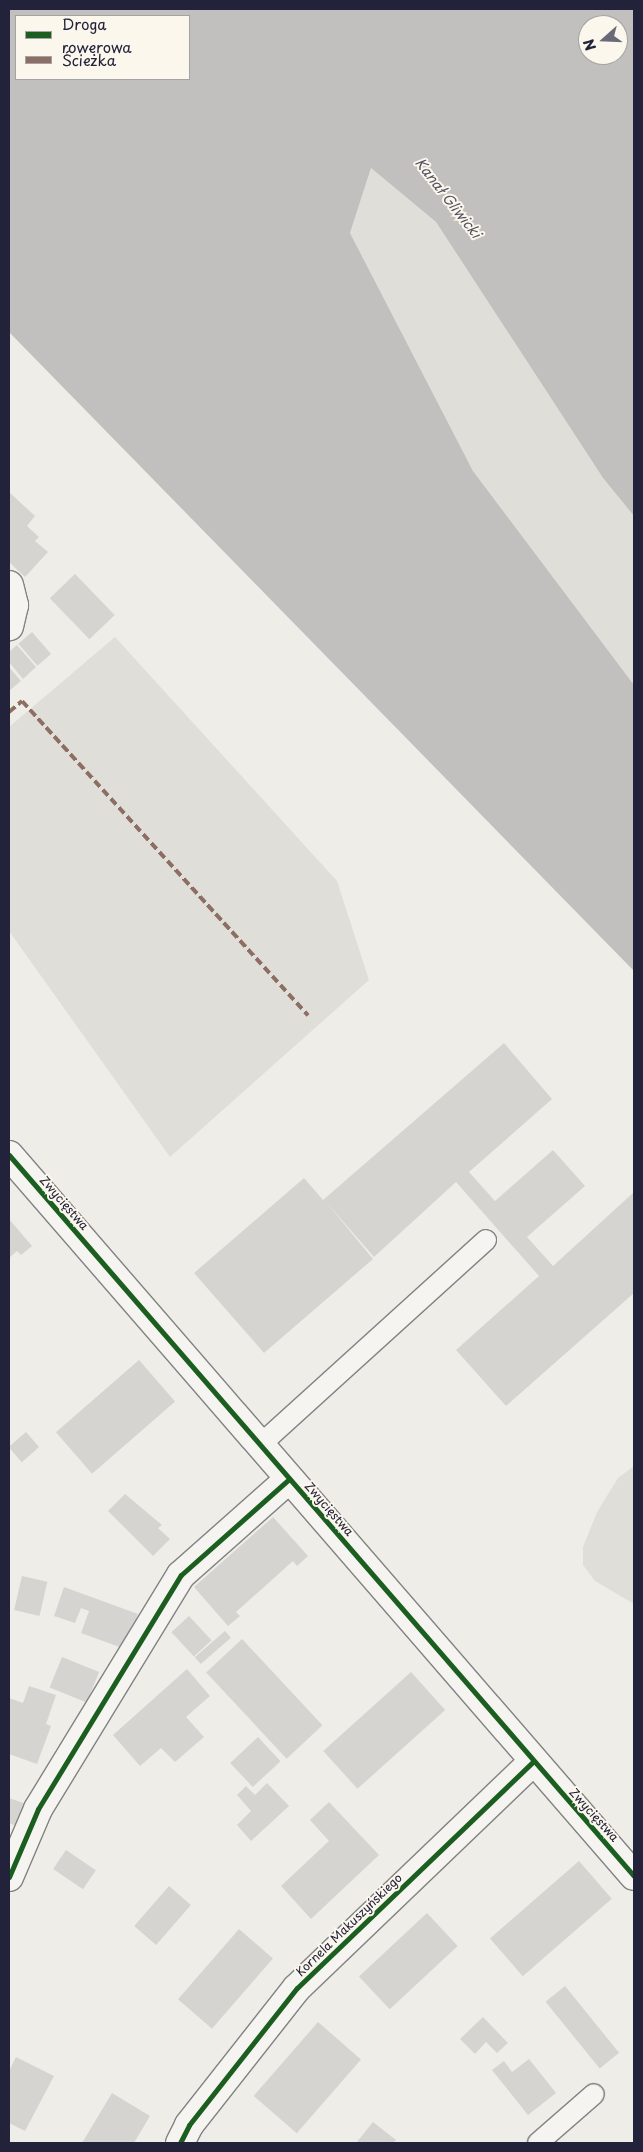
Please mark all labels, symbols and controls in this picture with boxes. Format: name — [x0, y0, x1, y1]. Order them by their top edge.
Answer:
text: Droga rowerowa — [62, 12, 132, 58]
legend — [15, 15, 190, 80]
north arrow — [578, 15, 628, 65]
text: N — [578, 36, 601, 54]
text: Ścieżka — [62, 48, 116, 71]
water label: Kanał Gliwicki — [412, 155, 484, 241]
street label: Zwycięstwa — [37, 1173, 91, 1233]
street label: Zwycięstwa — [302, 1479, 356, 1539]
street label: Zwycięstwa — [566, 1785, 622, 1845]
street label: Kornela Makuszyńskiego — [293, 1870, 405, 1980]

